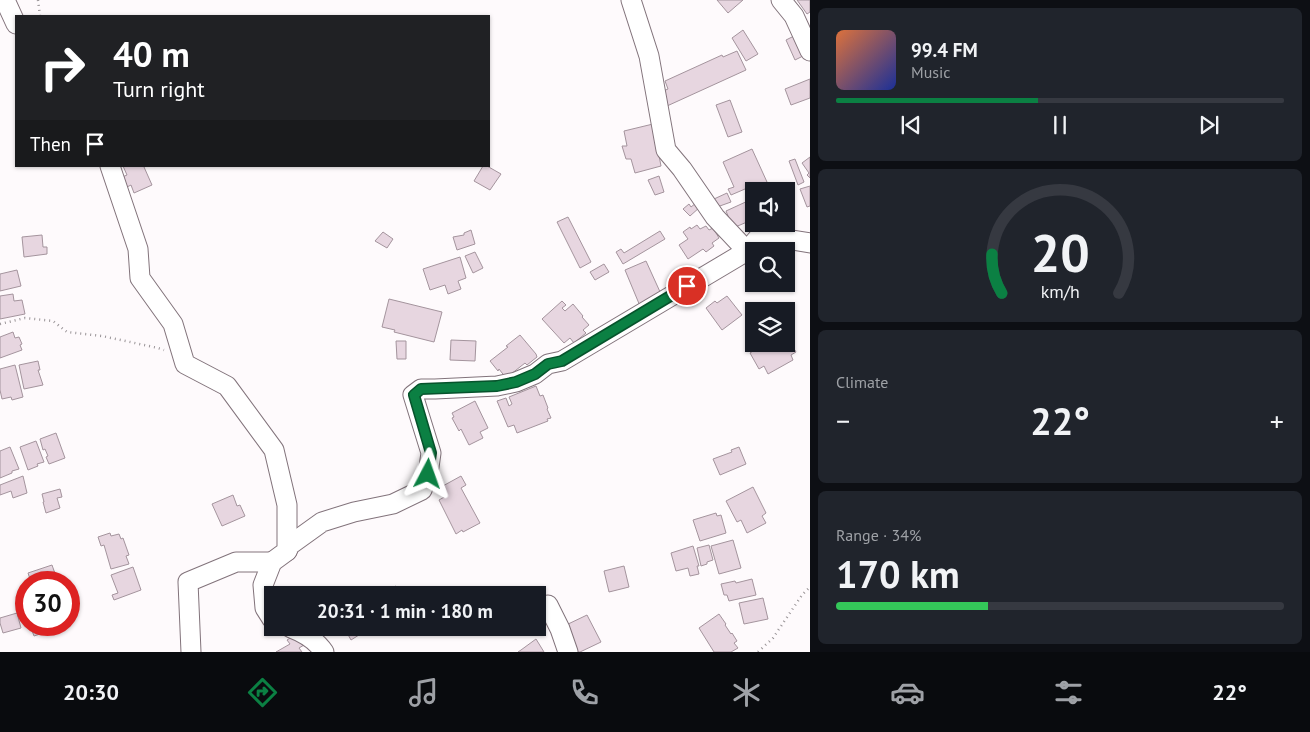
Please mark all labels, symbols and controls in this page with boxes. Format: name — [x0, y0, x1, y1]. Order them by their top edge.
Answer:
text: 40 m — [113, 31, 190, 77]
icon: right — [30, 35, 95, 100]
text: 99.4 FM — [911, 38, 978, 62]
text: Music — [911, 62, 951, 82]
text: Turn right — [113, 75, 205, 103]
icon: previous — [897, 111, 925, 139]
icon: pause — [1046, 111, 1074, 139]
icon: next — [1195, 111, 1223, 139]
icon: arrive — [81, 130, 109, 158]
text: Then — [30, 132, 71, 156]
map controls — [745, 182, 795, 352]
button: sound — [745, 182, 795, 232]
text: 20 — [1031, 219, 1089, 286]
button: search — [745, 242, 795, 292]
pin — [666, 265, 708, 307]
icon: arrive — [673, 272, 701, 300]
text: km/h — [1040, 280, 1080, 303]
button: layers — [745, 302, 795, 352]
text: Climate — [836, 372, 888, 392]
text: 22° — [1030, 396, 1090, 445]
text: − — [836, 402, 850, 439]
text: + — [1270, 402, 1284, 439]
position arrow — [401, 447, 453, 499]
text: Range · 34% — [836, 525, 921, 545]
text: 170 km — [836, 549, 960, 598]
speed limit sign: 30 — [15, 571, 80, 636]
text: 20:31 · 1 min · 180 m — [317, 599, 493, 623]
icon: directions — [245, 675, 280, 710]
icon: music — [406, 675, 441, 710]
icon: phone — [567, 675, 602, 710]
icon: climate — [729, 675, 764, 710]
icon: car — [890, 675, 925, 710]
icon: filters — [1051, 675, 1086, 710]
text: 20:30 — [63, 678, 119, 706]
text: 22° — [1212, 678, 1247, 706]

